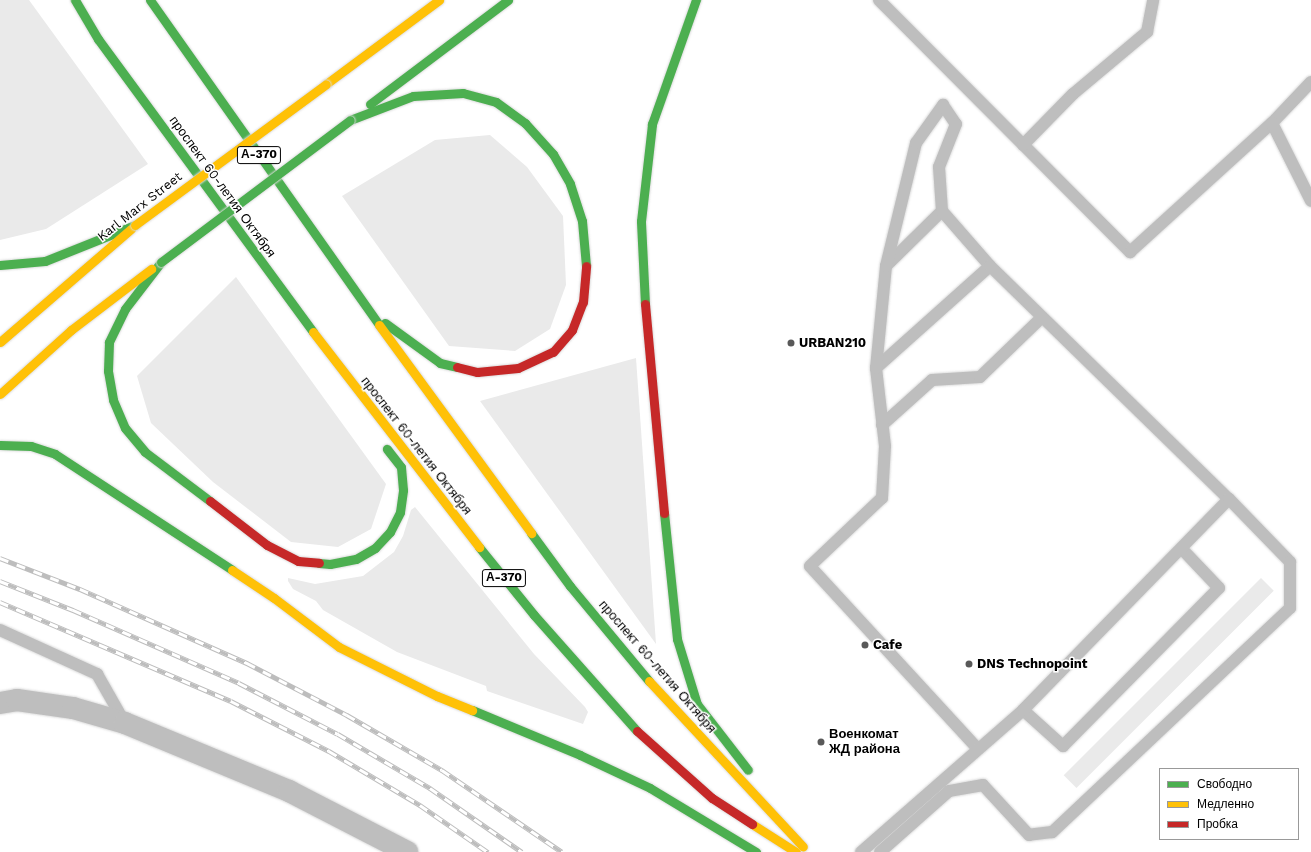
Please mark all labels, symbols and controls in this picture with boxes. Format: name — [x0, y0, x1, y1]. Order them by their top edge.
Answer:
street label: проспект 60-летия Октября — [166, 113, 278, 261]
road number: А-370 — [236, 145, 282, 165]
street label: Karl Marx Street — [94, 169, 186, 245]
place label: URBAN210 — [799, 335, 866, 351]
marker: URBAN210 — [786, 338, 796, 348]
street label: проспект 60-летия Октября — [357, 374, 475, 518]
road number: А-370 — [481, 568, 527, 588]
street label: проспект 60-летия Октября — [595, 597, 719, 737]
place label: Cafe — [873, 637, 902, 653]
marker: Cafe — [860, 640, 870, 650]
place label: DNS Technopoint — [977, 656, 1088, 672]
marker: DNS Technopoint — [964, 659, 974, 669]
place label: Военкомат ЖД района — [829, 727, 900, 758]
marker: Военкомат ЖД района — [816, 737, 826, 747]
legend — [1159, 768, 1299, 840]
text: Свободно — [1197, 777, 1252, 791]
text: Медленно — [1197, 797, 1254, 811]
text: Пробка — [1197, 817, 1238, 831]

